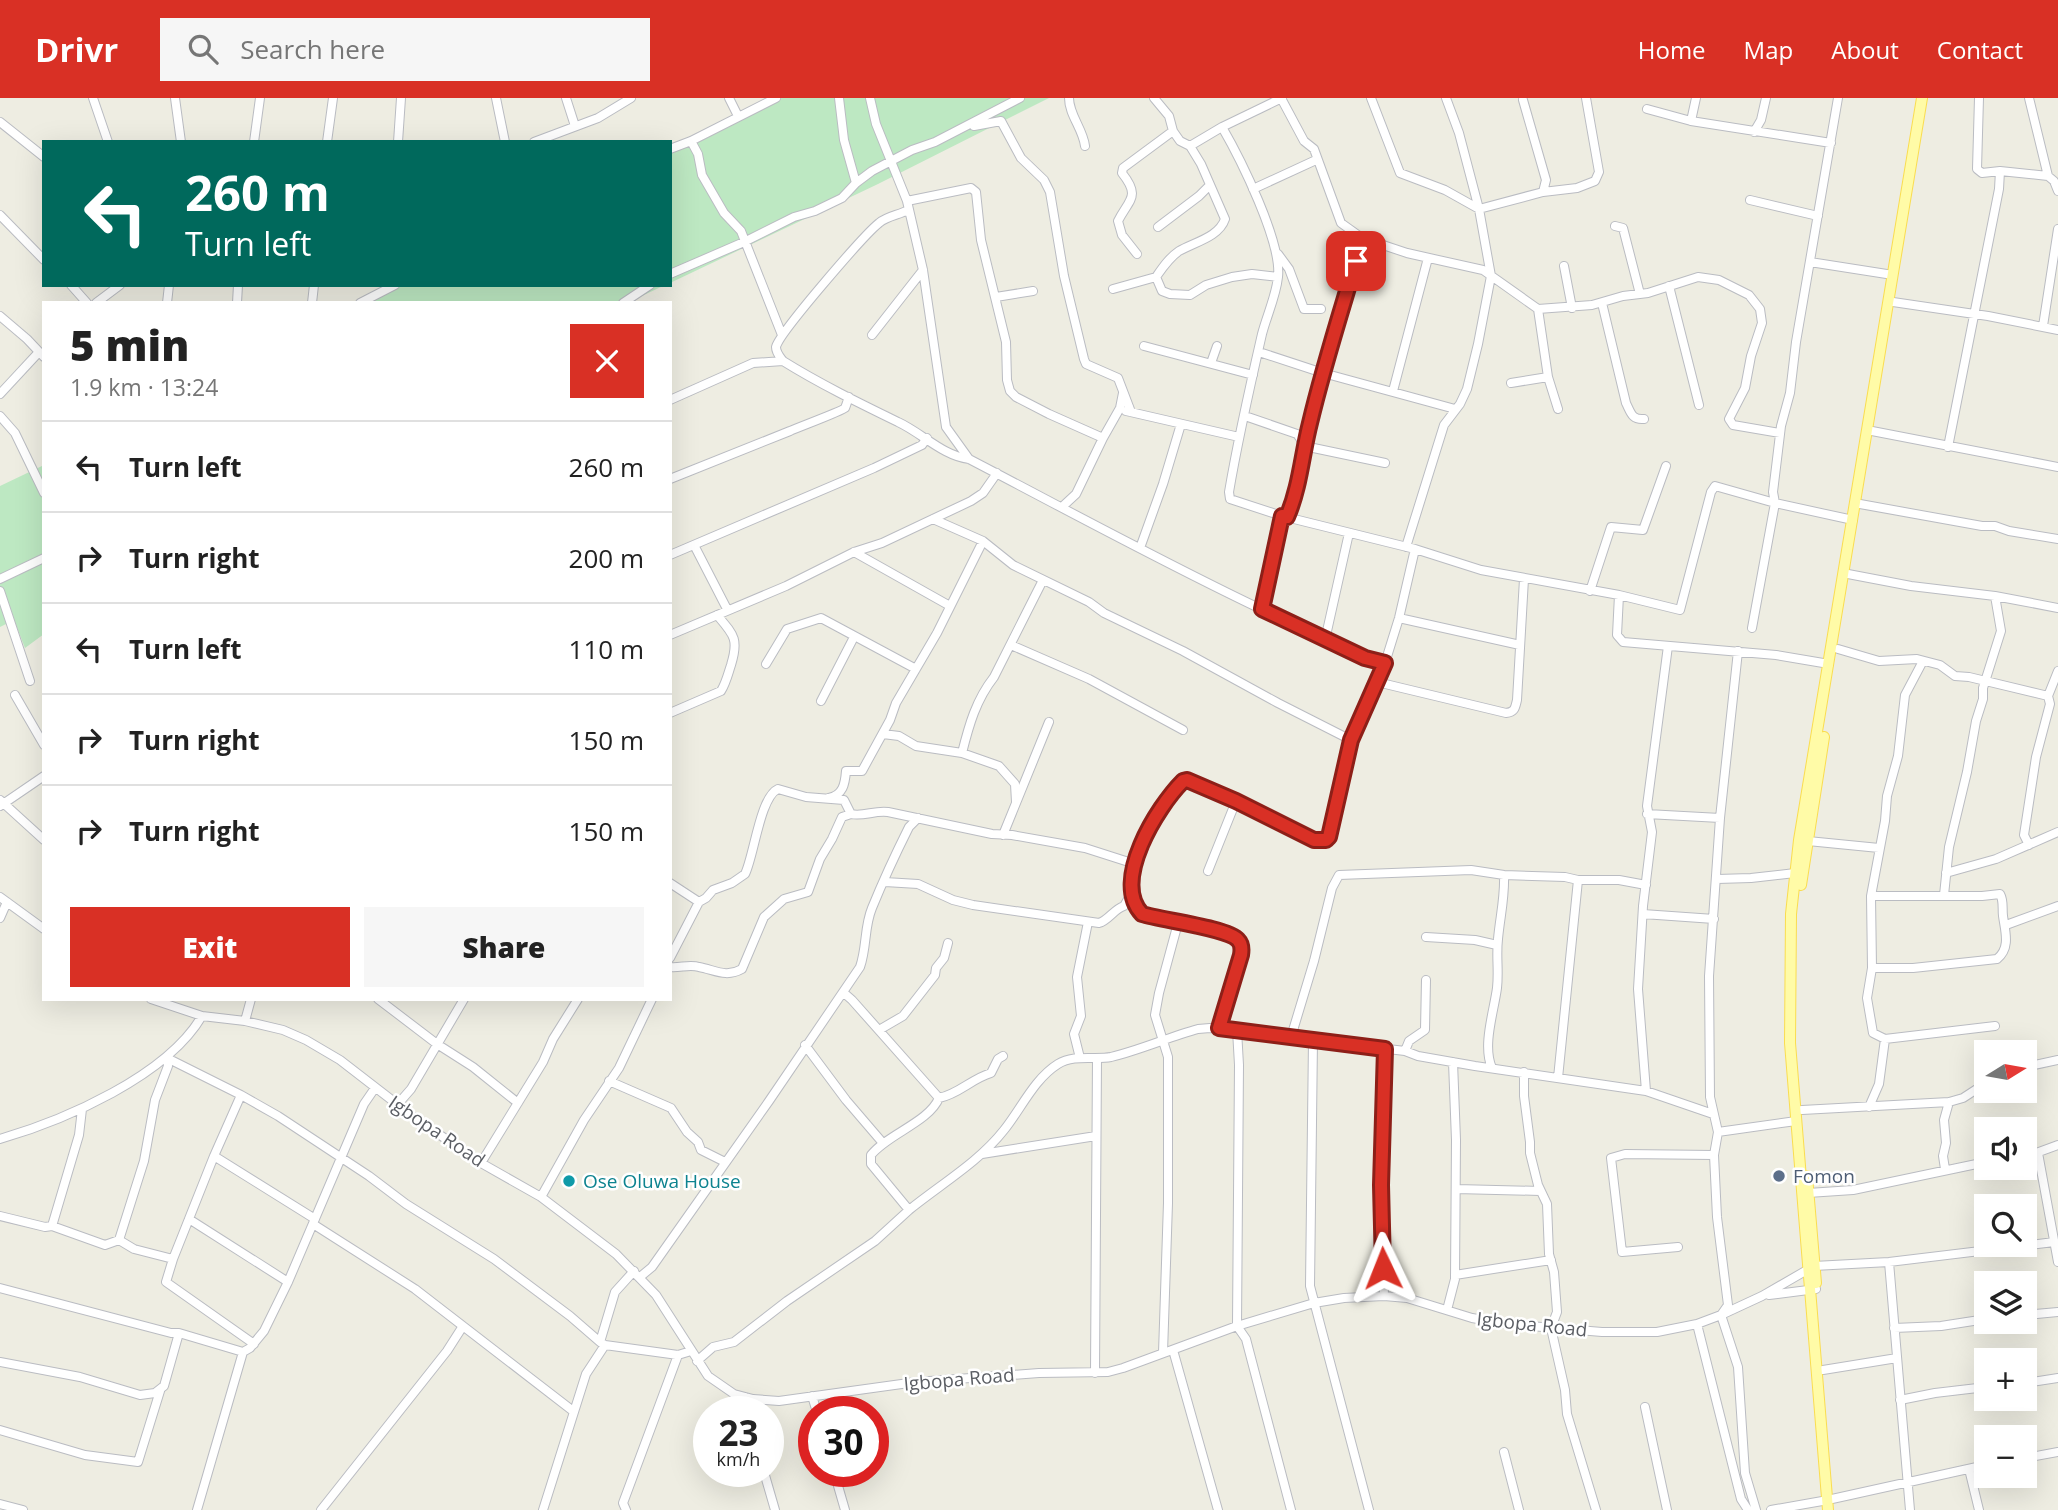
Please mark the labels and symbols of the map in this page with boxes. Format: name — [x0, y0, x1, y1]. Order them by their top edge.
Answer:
pin — [1326, 231, 1386, 291]
north arrow — [1974, 1040, 2037, 1102]
street label: Igbopa Road — [384, 1089, 490, 1173]
place label: Fomon — [1793, 1163, 1855, 1189]
place label: Ose Oluwa House — [583, 1168, 741, 1194]
marker: Fomon — [1771, 1168, 1787, 1184]
marker: Ose Oluwa House — [561, 1173, 577, 1189]
position arrow — [1346, 1231, 1420, 1305]
street label: Igbopa Road — [1475, 1305, 1589, 1343]
street label: Igbopa Road — [903, 1361, 1015, 1397]
speed limit sign: 30 — [798, 1396, 889, 1487]

